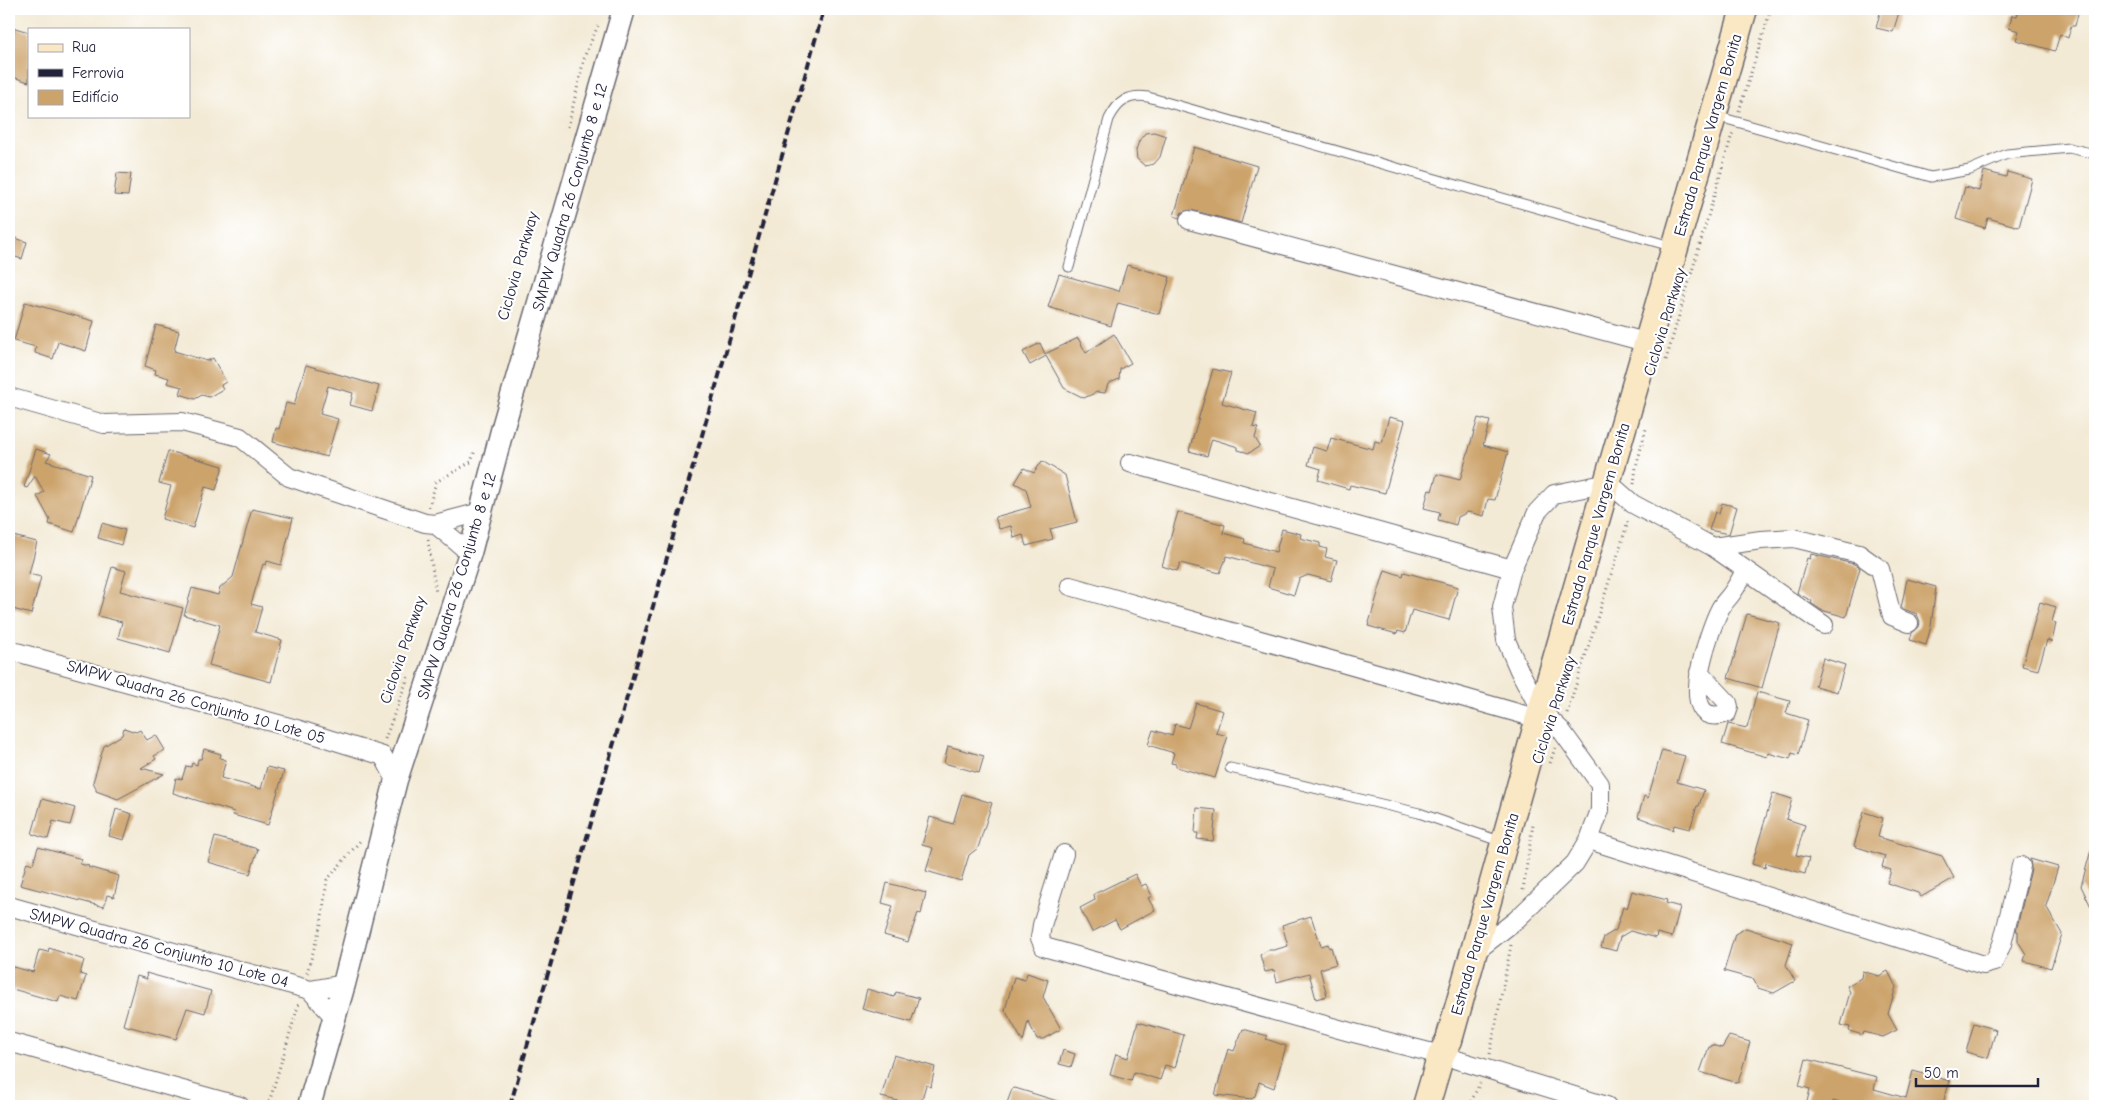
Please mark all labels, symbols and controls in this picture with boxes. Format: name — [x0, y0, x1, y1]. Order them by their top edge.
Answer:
legend — [28, 28, 190, 118]
street label: Estrada Parque Vargem Bonita — [1670, 32, 1746, 238]
text: Rua — [72, 38, 96, 56]
text: Ferrovia — [72, 64, 124, 82]
street label: SMPW Quadra 26 Conjunto 8 e 12 — [529, 81, 611, 313]
text: Edifício — [72, 88, 119, 106]
street label: Ciclovia Parkway — [494, 209, 542, 322]
street label: Ciclovia Parkway — [1640, 265, 1690, 378]
street label: Estrada Parque Vargem Bonita — [1558, 421, 1634, 627]
street label: SMPW Quadra 26 Conjunto 8 e 12 — [414, 470, 500, 702]
street label: Ciclovia Parkway — [376, 593, 430, 706]
street label: Ciclovia Parkway — [1528, 653, 1580, 766]
street label: SMPW Quadra 26 Conjunto 10 Lote 05 — [65, 656, 327, 748]
street label: Estrada Parque Vargem Bonita — [1447, 811, 1523, 1017]
street label: SMPW Quadra 26 Conjunto 10 Lote 04 — [28, 905, 290, 991]
scale bar — [1916, 1055, 2039, 1087]
text: 50 m — [1924, 1064, 1959, 1082]

